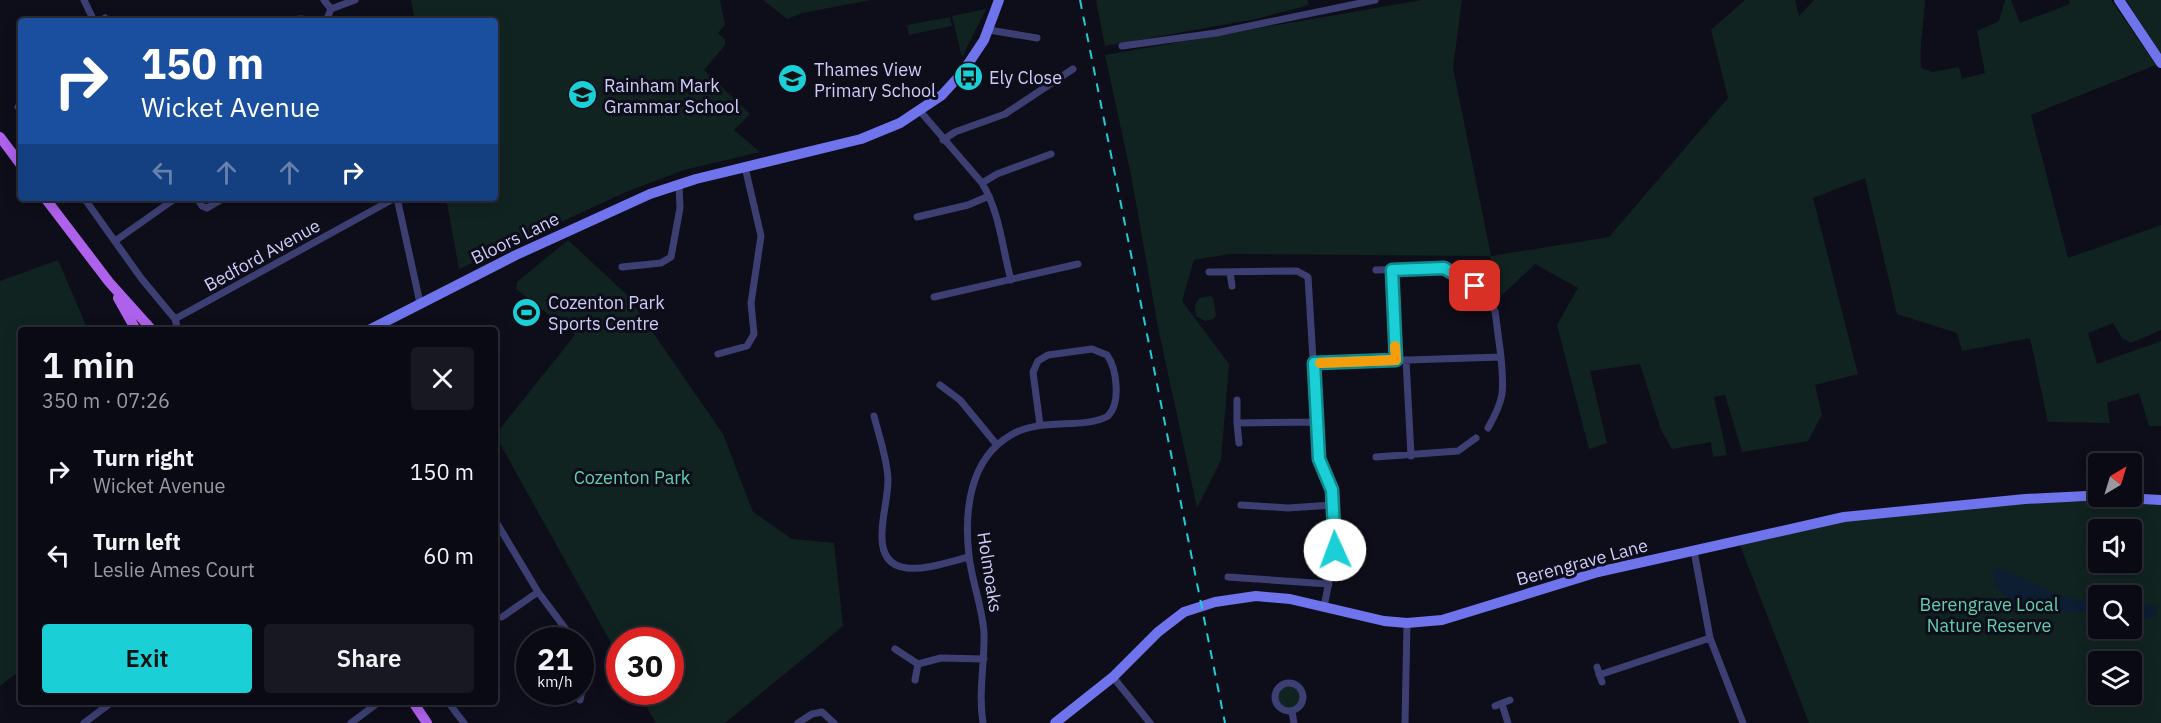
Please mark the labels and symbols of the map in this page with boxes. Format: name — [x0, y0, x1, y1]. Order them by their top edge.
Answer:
place label: Thames View Primary School — [814, 58, 936, 102]
bus stop icon: Ely Close — [952, 61, 984, 93]
school or university icon: Thames View Primary School — [777, 63, 809, 95]
place label: Ely Close — [989, 66, 1062, 89]
place label: Rainham Mark Grammar School — [604, 74, 739, 118]
school or university icon: Rainham Mark Grammar School — [567, 79, 599, 111]
street label: Bloors Lane — [467, 207, 563, 269]
street label: Bedford Avenue — [200, 214, 324, 296]
pin — [1449, 260, 1500, 311]
place label: Cozenton Park Sports Centre — [548, 291, 665, 335]
sports icon: Cozenton Park Sports Centre — [511, 296, 543, 328]
north arrow — [2088, 453, 2142, 507]
park label: Cozenton Park — [574, 466, 691, 489]
position arrow — [1303, 518, 1367, 582]
street label: Holmoaks — [972, 530, 1008, 614]
street label: Berengrave Lane — [1514, 533, 1650, 591]
park label: Berengrave Local Nature Reserve — [1919, 593, 2059, 637]
speed limit sign: 30 — [606, 627, 684, 705]

